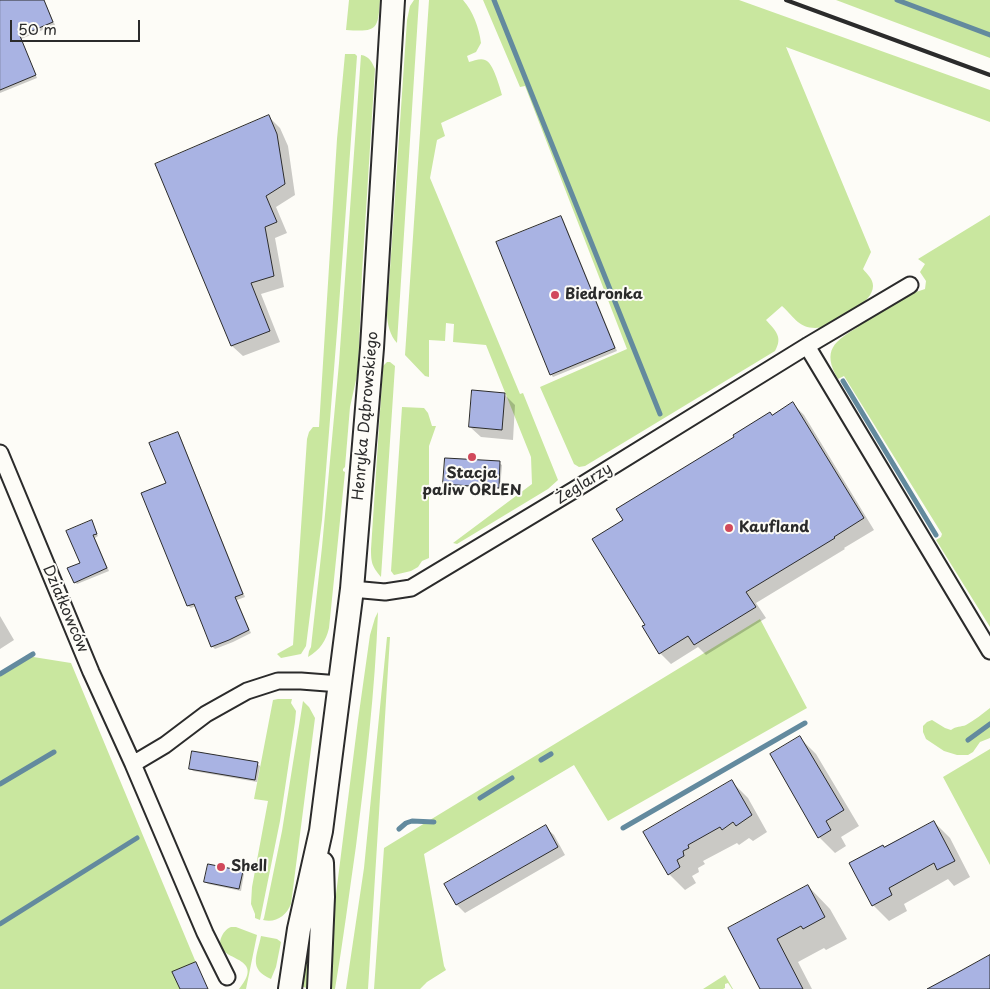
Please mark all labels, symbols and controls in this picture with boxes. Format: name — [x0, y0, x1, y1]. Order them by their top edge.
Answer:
scale bar — [12, 10, 142, 42]
text: 50 m — [18, 17, 57, 40]
place label: Biedronka — [565, 286, 643, 304]
marker: Biedronka — [549, 289, 561, 301]
street label: Henryka Dąbrowskiego — [350, 331, 382, 501]
marker: Stacja paliw ORLEN — [466, 451, 478, 463]
street label: Żeglarzy — [553, 460, 615, 508]
place label: Stacja paliw ORLEN — [422, 465, 522, 500]
place label: Kaufland — [739, 519, 809, 537]
marker: Kaufland — [723, 522, 735, 534]
street label: Działkowców — [38, 563, 92, 655]
place label: Shell — [231, 858, 267, 876]
marker: Shell — [215, 861, 227, 873]

